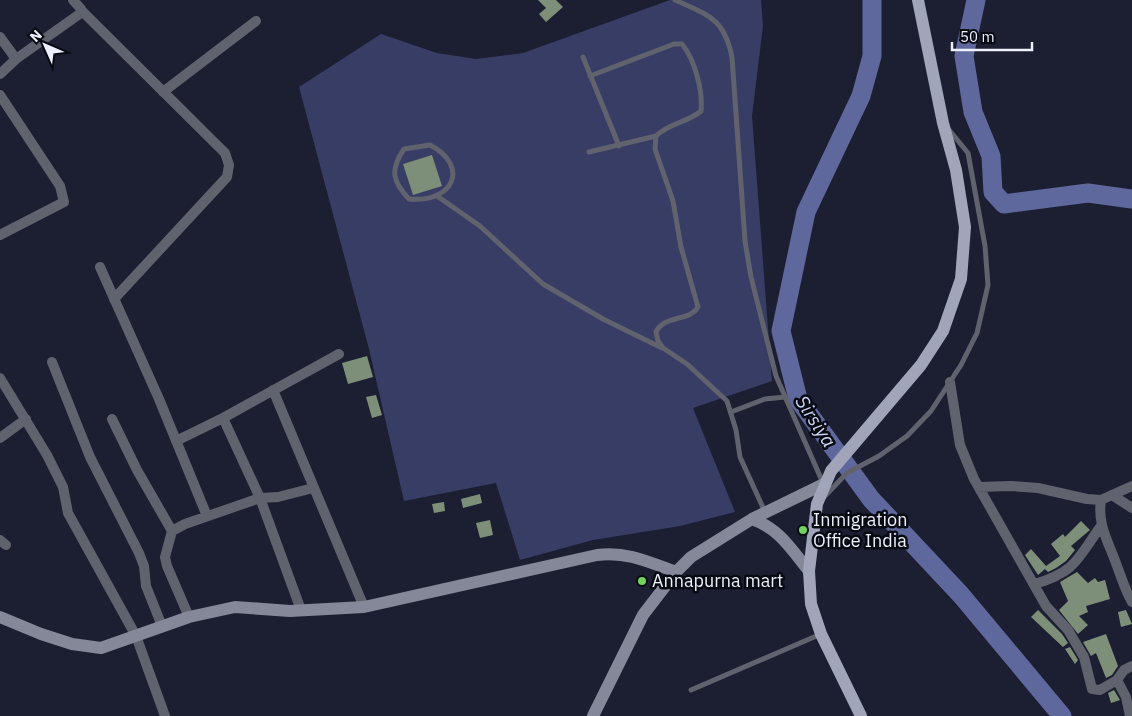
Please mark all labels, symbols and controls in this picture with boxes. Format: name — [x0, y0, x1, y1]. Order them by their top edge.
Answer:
north arrow — [20, 20, 70, 70]
scale bar — [952, 20, 1032, 52]
text: N — [26, 26, 46, 46]
text: 50 m — [960, 27, 995, 46]
water label: Sirsiya — [790, 391, 842, 451]
place label: Inmigration Office India — [813, 508, 907, 552]
marker: Inmigration Office India — [797, 524, 809, 536]
place label: Annapurna mart — [652, 569, 783, 592]
marker: Annapurna mart — [636, 575, 648, 587]

